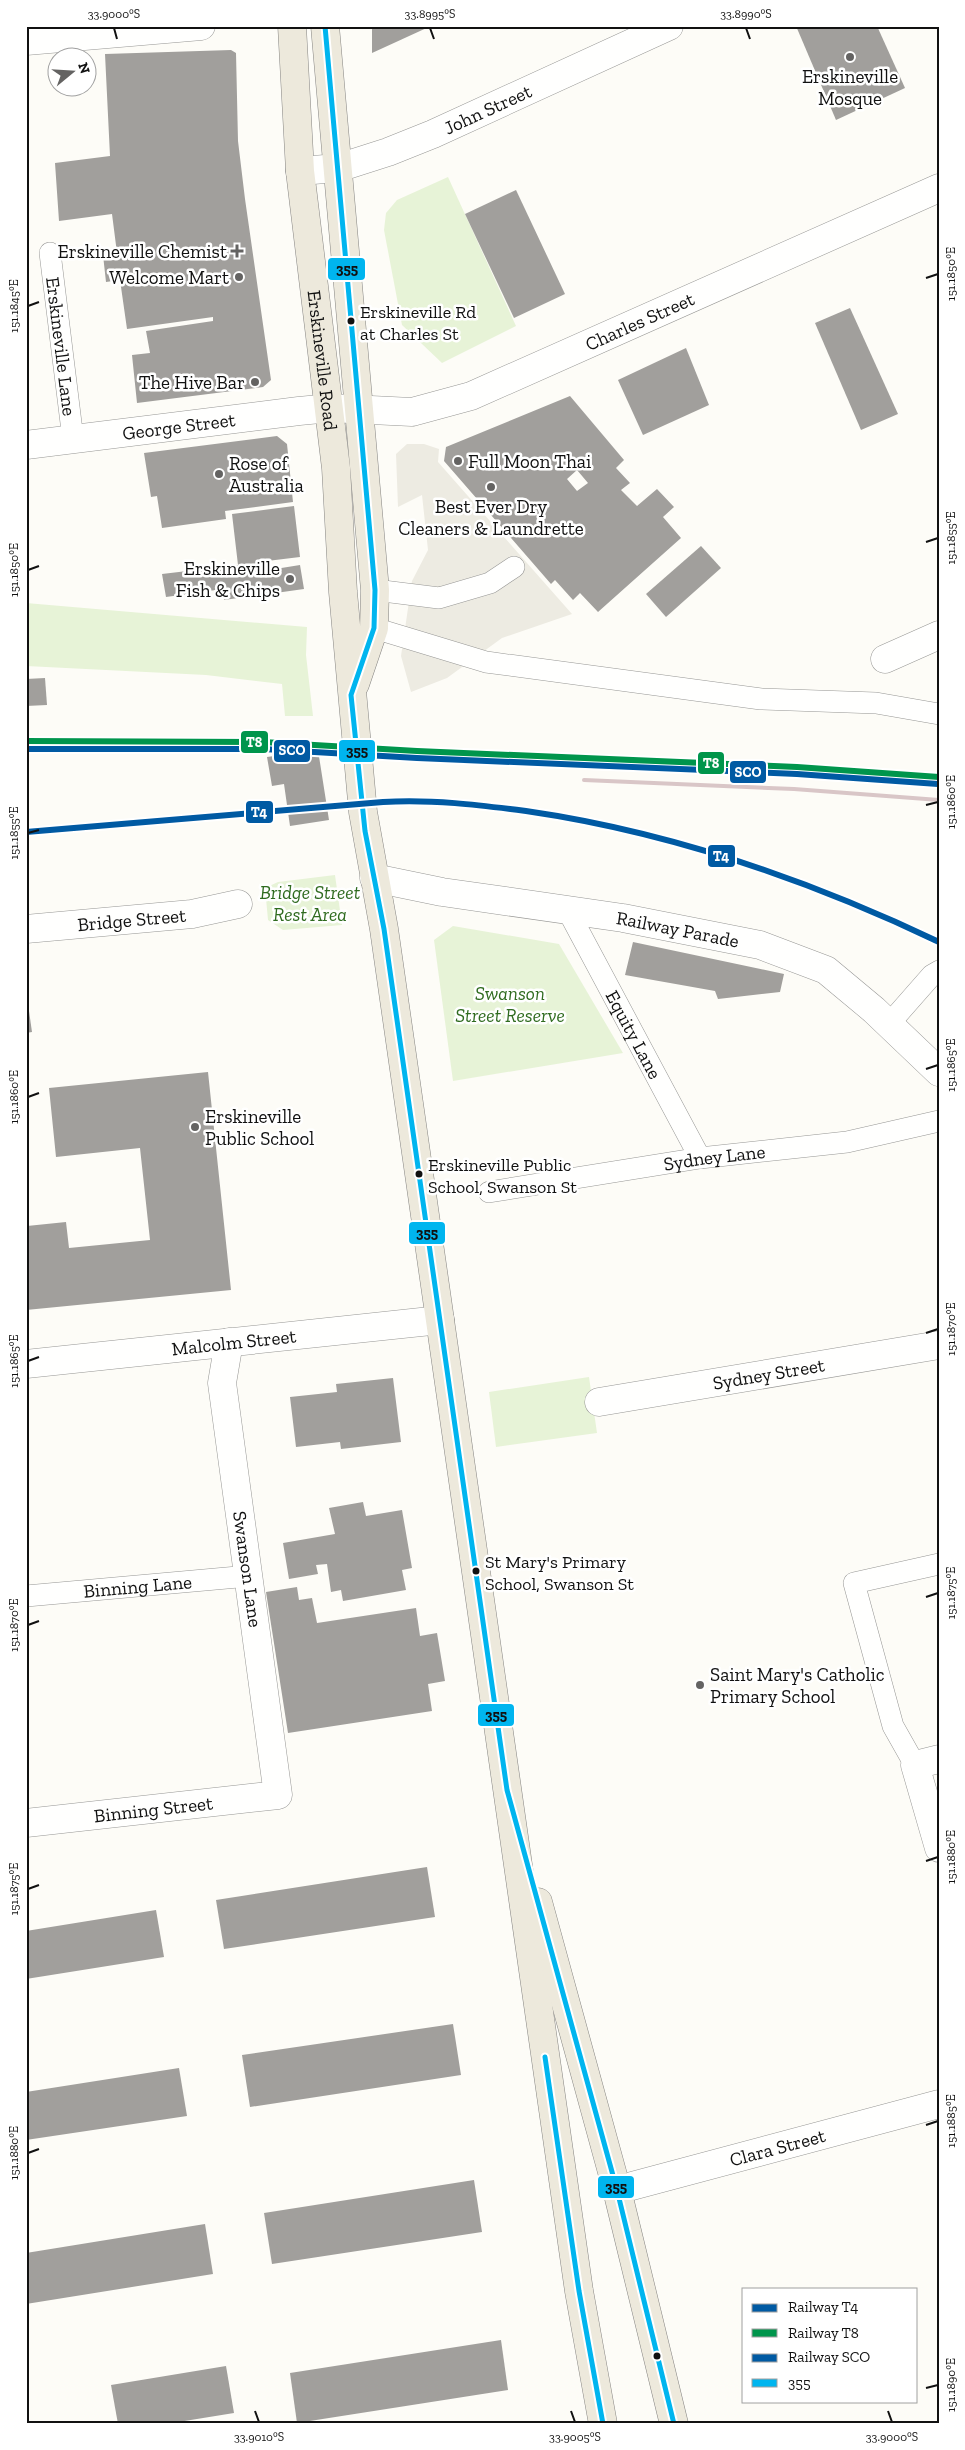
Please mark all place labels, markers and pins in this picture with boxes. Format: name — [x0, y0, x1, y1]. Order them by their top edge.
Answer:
marker: Erskineville Mosque — [844, 51, 856, 63]
place label: Erskineville Mosque — [802, 65, 898, 110]
place label: Erskineville Chemist — [58, 240, 227, 263]
marker: Erskineville Chemist — [231, 245, 243, 257]
place label: Welcome Mart — [109, 266, 229, 289]
marker: Welcome Mart — [233, 271, 245, 283]
place label: Erskineville Rd at Charles St — [360, 301, 476, 345]
marker: Erskineville Rd at Charles St — [346, 316, 356, 326]
place label: The Hive Bar — [139, 371, 245, 394]
marker: The Hive Bar — [249, 376, 261, 388]
place label: Full Moon Thai — [468, 450, 591, 473]
place label: Rose of Australia — [229, 452, 304, 497]
marker: Full Moon Thai — [452, 455, 464, 467]
marker: Rose of Australia — [213, 468, 225, 480]
marker: Best Ever Dry Cleaners & Laundrette — [485, 481, 497, 493]
place label: Best Ever Dry Cleaners & Laundrette — [398, 495, 584, 540]
place label: Erskineville Fish & Chips — [176, 557, 280, 602]
marker: Erskineville Fish & Chips — [284, 573, 296, 585]
place label: Erskineville Public School — [205, 1105, 314, 1150]
marker: Erskineville Public School — [189, 1121, 201, 1133]
place label: Erskineville Public School, Swanson St — [428, 1154, 577, 1198]
marker: Erskineville Public School, Swanson St — [414, 1169, 424, 1179]
place label: St Mary's Primary School, Swanson St — [485, 1551, 634, 1595]
marker: St Mary's Primary School, Swanson St — [471, 1566, 481, 1576]
place label: Saint Mary's Catholic Primary School — [710, 1663, 885, 1708]
marker: Saint Mary's Catholic Primary School — [694, 1679, 706, 1691]
unlabelled marker — [652, 2351, 662, 2361]

